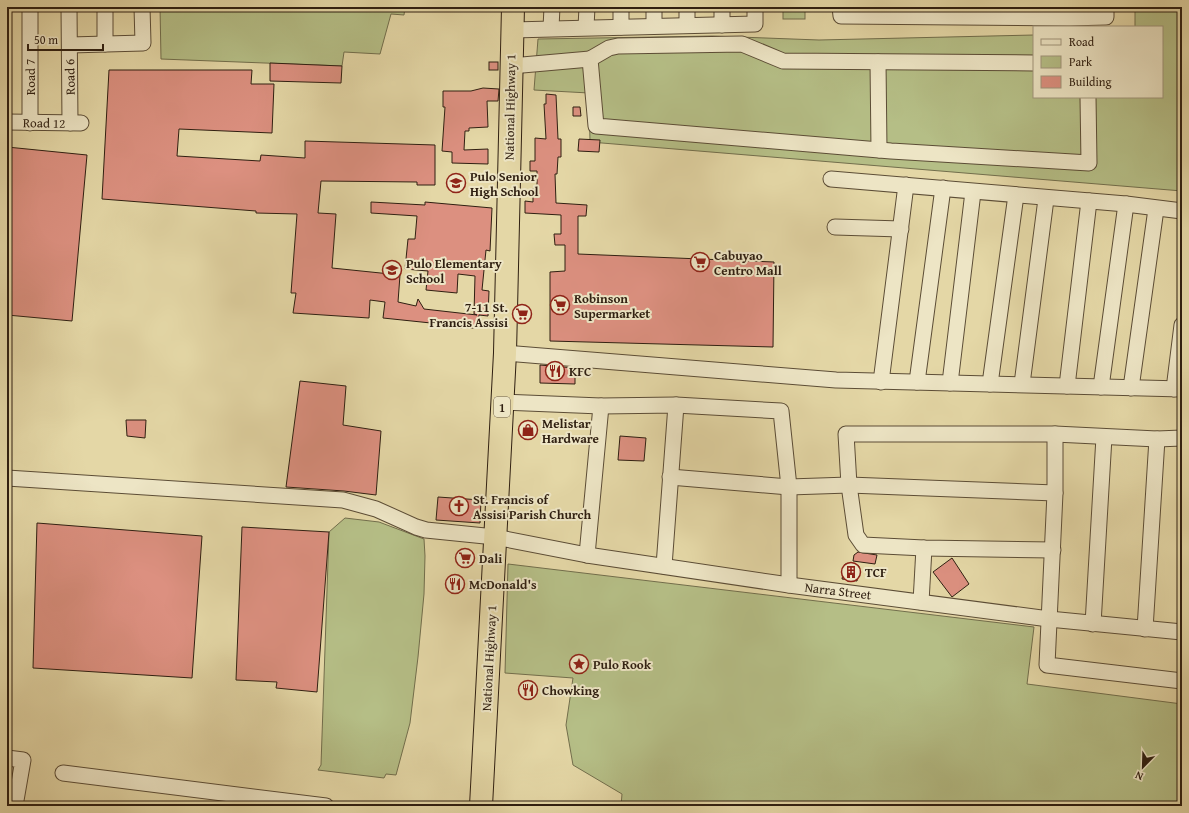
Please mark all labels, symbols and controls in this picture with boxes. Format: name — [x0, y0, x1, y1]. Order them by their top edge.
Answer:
scale bar — [28, 26, 103, 52]
legend — [1033, 26, 1163, 98]
text: 50 m — [34, 31, 58, 48]
text: Road — [1069, 33, 1095, 50]
text: Park — [1069, 53, 1093, 70]
street label: National Highway 1 — [500, 54, 520, 160]
street label: Road 7 — [21, 59, 40, 95]
street label: Road 6 — [60, 59, 80, 95]
text: Building — [1069, 73, 1112, 90]
street label: Road 12 — [23, 113, 65, 133]
place label: Pulo Senior High School — [470, 167, 539, 201]
school or university icon: Pulo Senior High School — [445, 172, 467, 194]
place label: Cabuyao Centro Mall — [714, 246, 782, 280]
supermarket icon: Cabuyao Centro Mall — [689, 251, 711, 273]
place label: Pulo Elementary School — [406, 254, 502, 288]
school or university icon: Pulo Elementary School — [381, 259, 403, 281]
place label: Robinson Supermarket — [574, 289, 650, 323]
supermarket icon: Robinson Supermarket — [549, 294, 571, 316]
place label: 7-11 St. Francis Assisi — [429, 298, 508, 332]
supermarket icon: 7-11 St. Francis Assisi — [511, 303, 533, 325]
restaurant icon: KFC — [544, 360, 566, 382]
place label: KFC — [569, 362, 591, 381]
road number: 1 — [494, 397, 510, 417]
place label: Melistar Hardware — [542, 414, 599, 448]
shop icon: Melistar Hardware — [517, 419, 539, 441]
place label: St. Francis of Assisi Parish Church — [473, 490, 591, 524]
church icon: St. Francis of Assisi Parish Church — [448, 495, 470, 517]
supermarket icon: Dali — [454, 547, 476, 569]
place label: Dali — [479, 549, 502, 568]
building icon: TCF — [840, 561, 862, 583]
place label: TCF — [865, 563, 887, 582]
restaurant icon: McDonald's — [444, 573, 466, 595]
place label: McDonald's — [469, 575, 537, 594]
street label: Narra Street — [804, 577, 873, 605]
street label: National Highway 1 — [477, 604, 501, 712]
place icon: Pulo Rook — [568, 653, 590, 675]
place label: Pulo Rook — [593, 655, 652, 674]
restaurant icon: Chowking — [517, 679, 539, 701]
place label: Chowking — [542, 681, 599, 700]
north arrow — [1123, 747, 1163, 787]
text: N — [1132, 767, 1146, 785]

